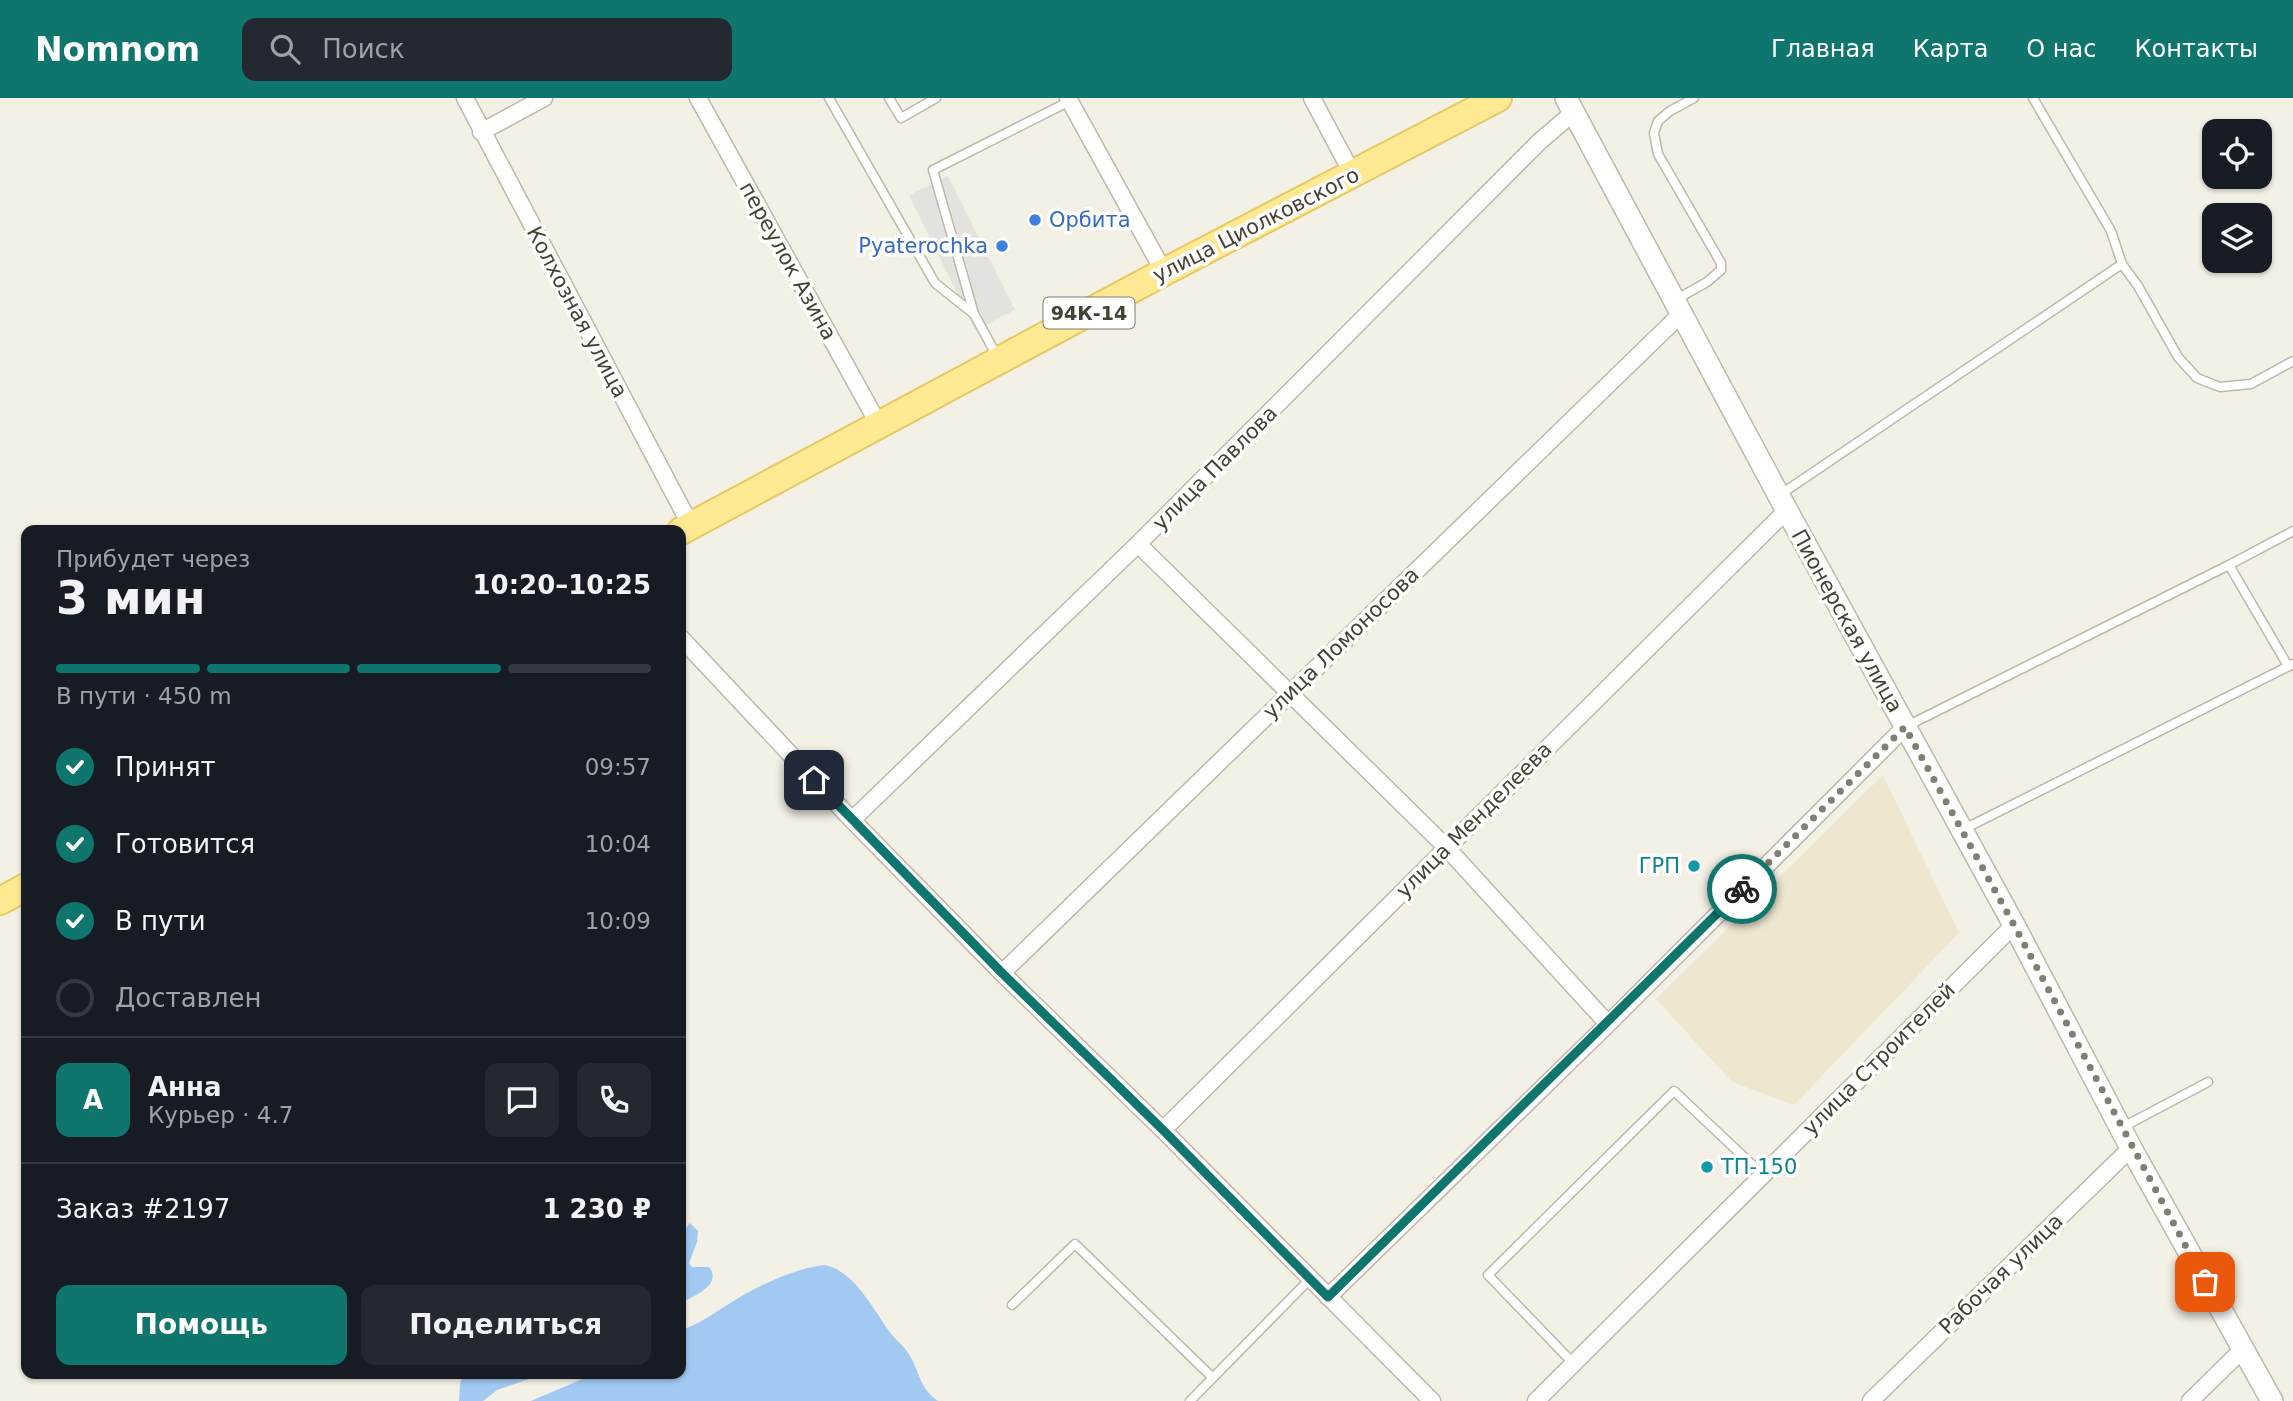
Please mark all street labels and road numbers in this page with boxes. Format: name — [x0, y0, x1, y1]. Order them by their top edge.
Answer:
street label: улица Циолковского — [1149, 162, 1363, 288]
street label: переулок Азина — [735, 178, 841, 344]
street label: Колхозная улица — [522, 222, 632, 402]
road number: 94К-14 — [1044, 298, 1134, 328]
street label: улица Павлова — [1148, 401, 1282, 535]
street label: Пионерская улица — [1787, 525, 1907, 717]
street label: улица Ломоносова — [1258, 563, 1424, 723]
street label: улица Менделеева — [1391, 737, 1557, 903]
street label: улица Строителей — [1798, 978, 1960, 1140]
street label: Рабочая улица — [1934, 1209, 2068, 1339]

